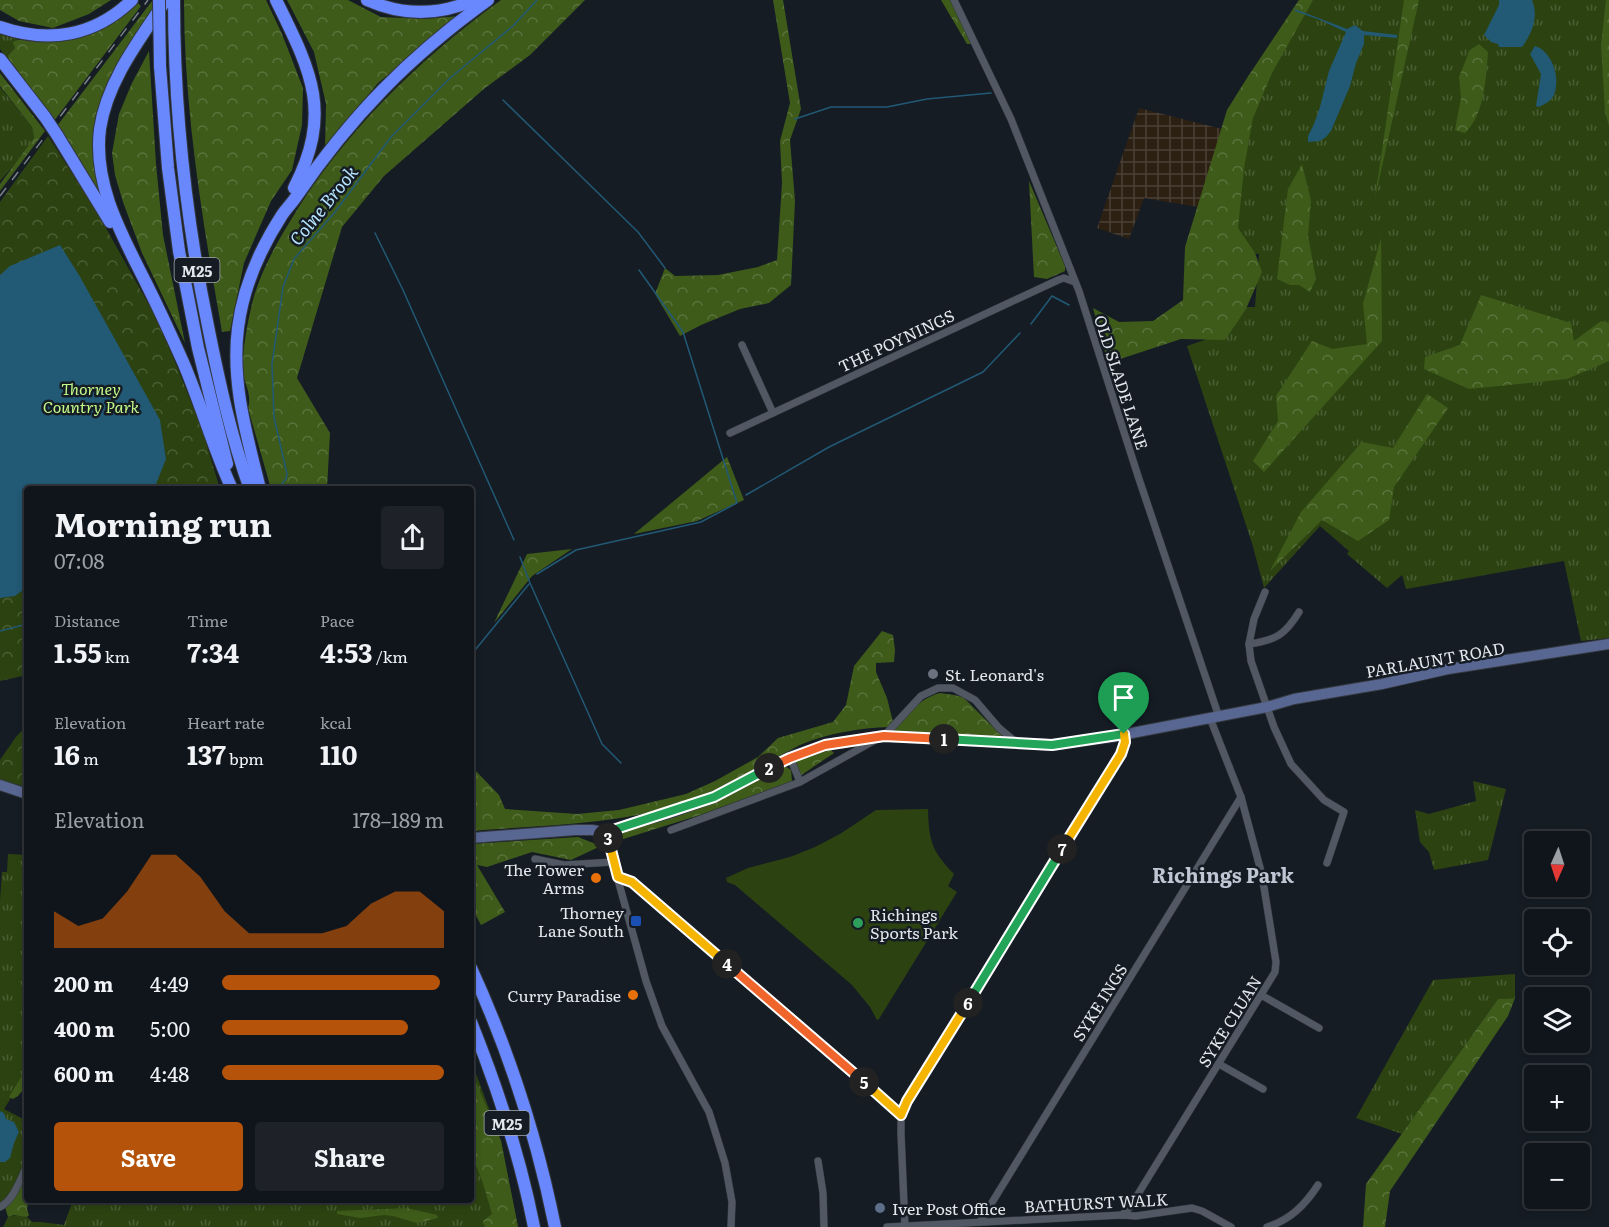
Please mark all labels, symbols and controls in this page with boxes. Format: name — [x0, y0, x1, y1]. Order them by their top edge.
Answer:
water label: Colne Brook — [282, 159, 364, 251]
road number: M25 — [174, 258, 220, 282]
street label: THE POYNINGS — [834, 303, 958, 377]
street label: OLD SLADE LANE — [1089, 312, 1155, 452]
park label: Thorney Country Park — [43, 376, 139, 418]
text: Morning run — [54, 498, 272, 547]
button: share — [381, 506, 444, 569]
text: 07:08 — [54, 545, 105, 575]
text: Distance — [54, 608, 120, 632]
text: Time — [187, 608, 228, 632]
text: Pace — [320, 608, 354, 632]
text: 1.55 — [54, 632, 102, 671]
text: 7:34 — [187, 632, 239, 671]
text: 4:53 — [320, 632, 373, 671]
street label: PARLAUNT ROAD — [1364, 635, 1506, 683]
text: km — [102, 644, 130, 668]
text: /km — [373, 644, 408, 668]
place label: St. Leonard's — [945, 662, 1044, 686]
marker: St. Leonard's — [926, 667, 940, 681]
pin — [1098, 672, 1149, 734]
icon: arrive — [1107, 681, 1140, 714]
text: Elevation — [54, 710, 126, 734]
text: Heart rate — [187, 710, 265, 734]
text: kcal — [320, 710, 352, 734]
pin: 1 — [929, 724, 959, 754]
text: 1 — [941, 727, 947, 751]
text: 16 — [54, 734, 80, 773]
text: 137 — [187, 734, 226, 773]
text: 110 — [320, 734, 358, 773]
text: m — [80, 746, 99, 770]
text: bpm — [226, 746, 264, 770]
pin: 2 — [754, 753, 784, 783]
text: 2 — [765, 756, 773, 780]
text: Elevation — [54, 804, 144, 834]
text: 178–189 m — [352, 804, 444, 834]
pin: 3 — [593, 823, 623, 853]
text: 3 — [604, 826, 612, 850]
north arrow — [1524, 831, 1590, 897]
map controls — [1524, 831, 1590, 1209]
pin: 7 — [1047, 834, 1077, 864]
text: 7 — [1058, 837, 1066, 861]
place label: The Tower Arms — [504, 857, 584, 899]
district label: Richings Park — [1152, 859, 1295, 889]
marker: The Tower Arms — [589, 871, 603, 885]
place label: Thorney Lane South — [538, 900, 625, 942]
place label: Richings Sports Park — [870, 902, 958, 944]
button: locate — [1524, 909, 1590, 975]
marker: Thorney Lane South — [629, 914, 643, 928]
marker: Richings Sports Park — [851, 916, 865, 930]
pin: 4 — [712, 949, 742, 979]
text: 4 — [722, 952, 732, 976]
street label: SYKE INGS — [1066, 959, 1132, 1045]
text: 200 m — [54, 968, 113, 998]
text: 4:49 — [150, 968, 189, 998]
street label: SYKE CLUAN — [1191, 971, 1267, 1071]
place label: Curry Paradise — [508, 983, 621, 1007]
button: layers — [1524, 987, 1590, 1053]
marker: Curry Paradise — [626, 988, 640, 1002]
pin: 6 — [953, 988, 983, 1018]
text: 6 — [963, 991, 973, 1015]
text: 400 m — [54, 1013, 115, 1043]
text: 5:00 — [150, 1013, 190, 1043]
text: 600 m — [54, 1058, 114, 1088]
text: 4:48 — [150, 1058, 189, 1088]
button: + — [1524, 1065, 1590, 1131]
pin: 5 — [849, 1067, 879, 1097]
text: 5 — [860, 1070, 868, 1094]
road number: M25 — [484, 1111, 530, 1135]
button: Save — [54, 1122, 243, 1191]
button: Share — [255, 1122, 444, 1191]
button: − — [1524, 1143, 1590, 1209]
street label: BATHURST WALK — [1023, 1186, 1169, 1218]
place label: Iver Post Office — [892, 1196, 1006, 1220]
marker: Iver Post Office — [873, 1201, 887, 1215]

